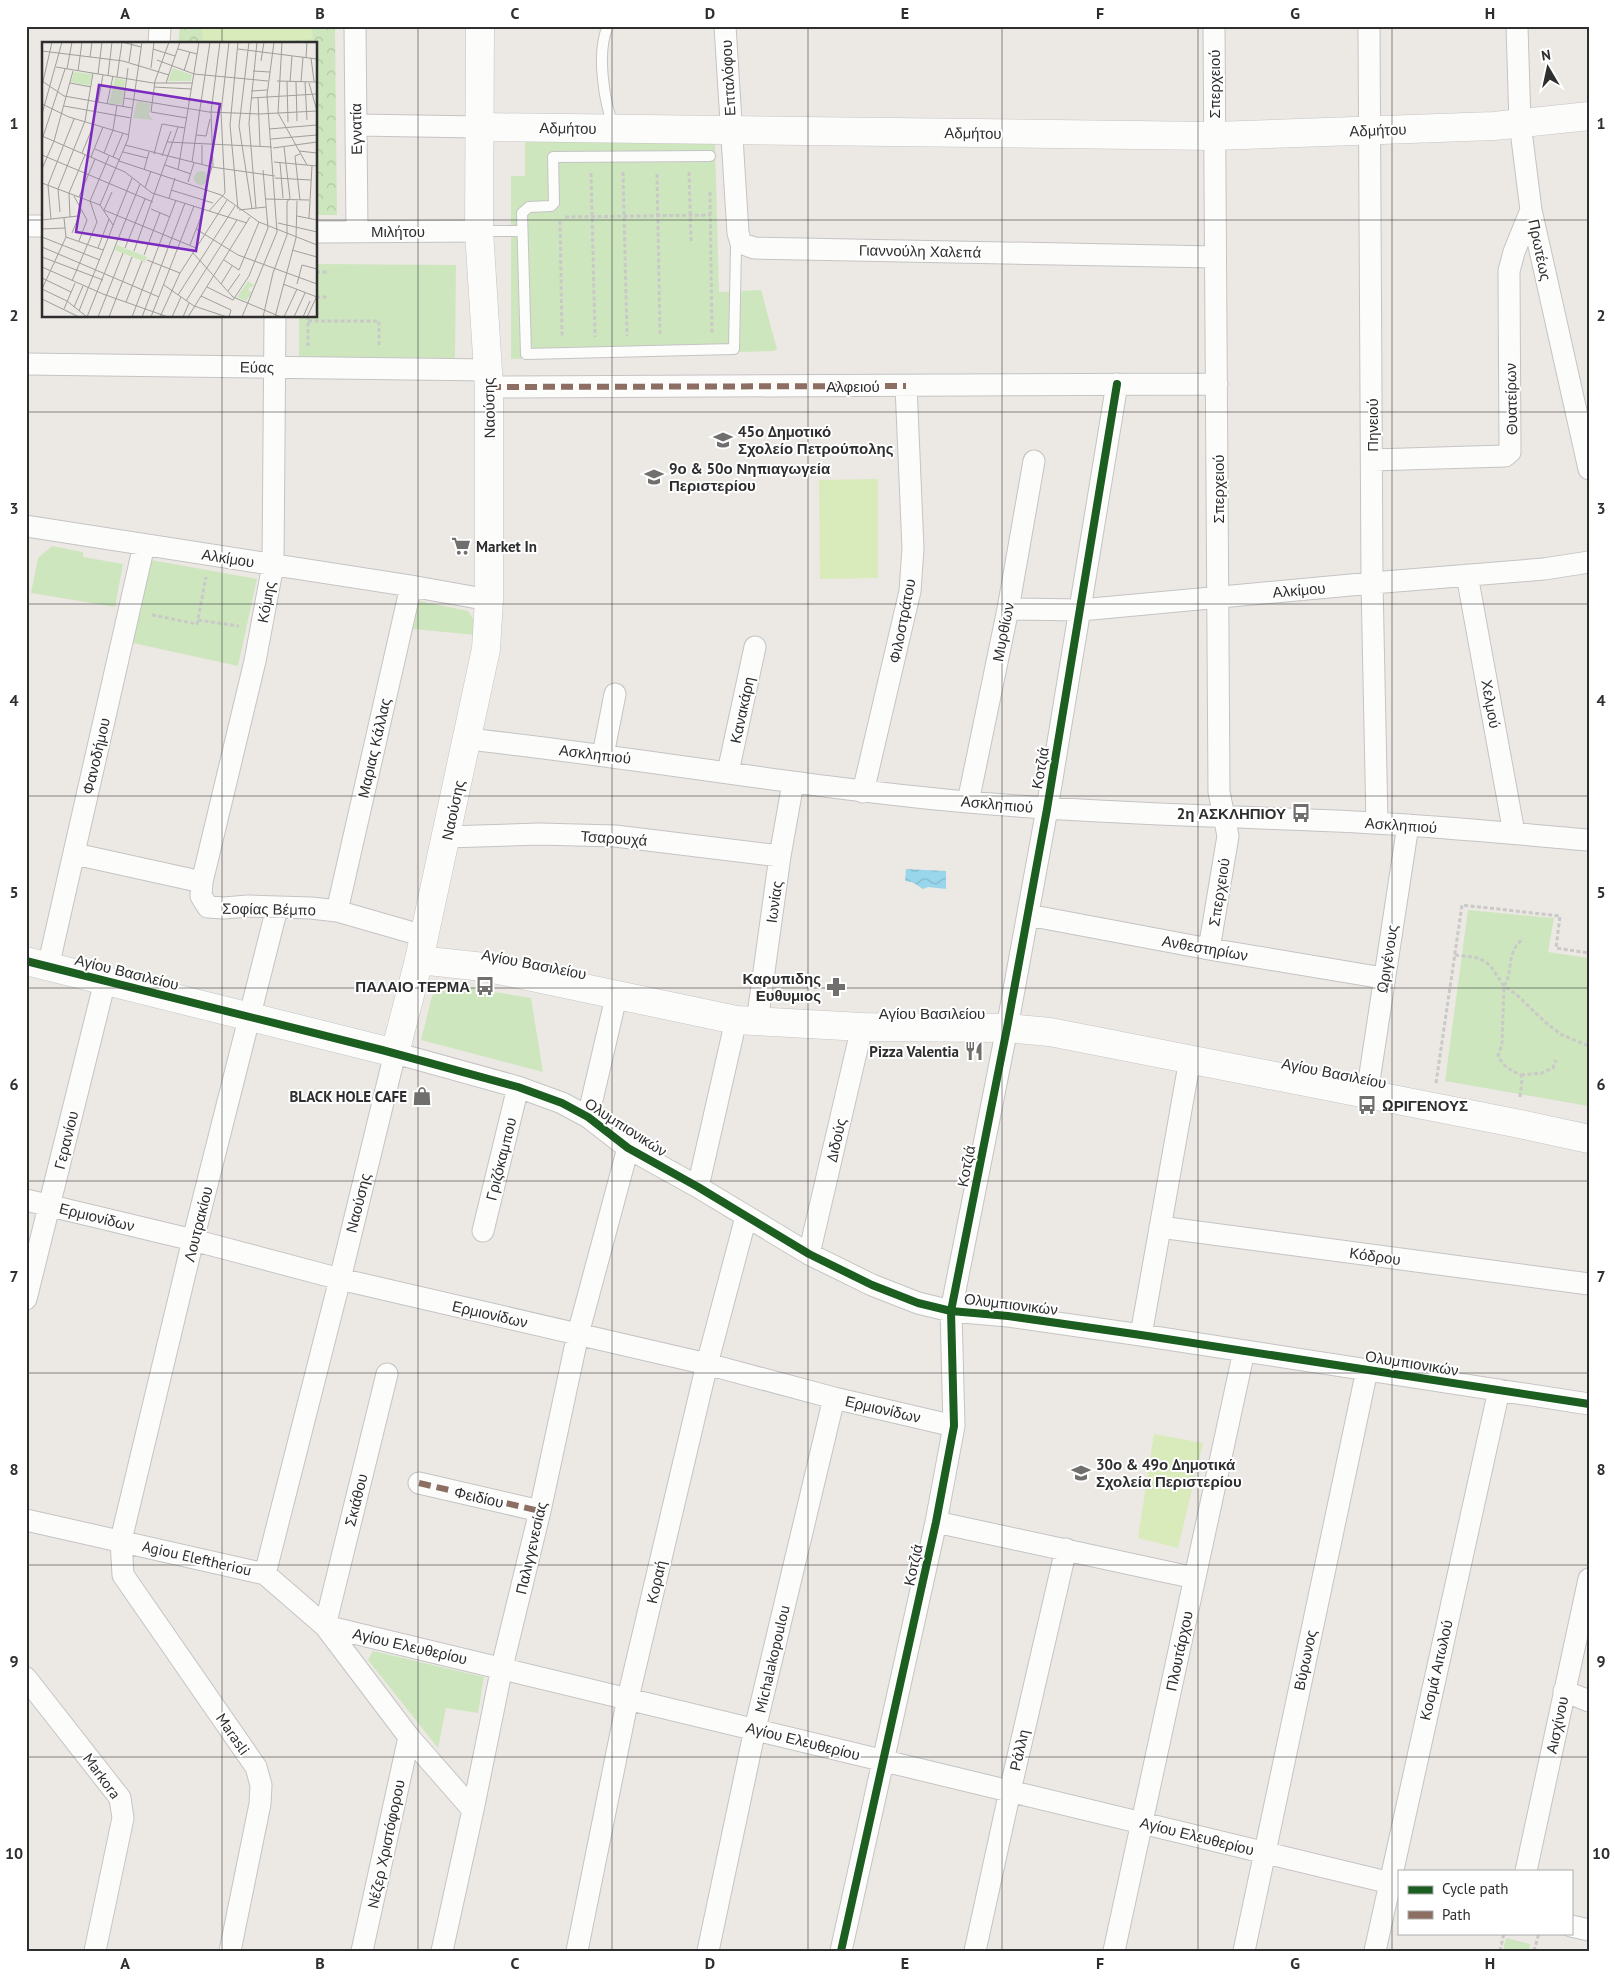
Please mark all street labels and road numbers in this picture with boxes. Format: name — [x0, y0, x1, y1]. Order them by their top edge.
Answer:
street label: Επταλόφου — [717, 39, 739, 117]
street label: Σπερχειού — [1205, 50, 1224, 118]
street label: Εγνατία — [346, 103, 366, 155]
street label: Αδμήτου — [539, 118, 597, 138]
street label: Αδμήτου — [1349, 120, 1407, 140]
street label: Αδμήτου — [944, 123, 1002, 143]
street label: Πρωτέως — [1524, 217, 1556, 283]
street label: Μιλήτου — [371, 222, 425, 241]
street label: Γιαννούλη Χαλεπά — [859, 240, 982, 262]
street label: Εύας — [240, 357, 274, 377]
street label: Θυατείρων — [1501, 363, 1521, 435]
street label: Ναούσης — [479, 377, 499, 439]
street label: Αλφειού — [826, 377, 880, 396]
street label: Πηνειού — [1363, 398, 1382, 452]
street label: Σπερχειού — [1209, 455, 1228, 523]
street label: Αλκίμου — [200, 544, 256, 572]
street label: Φιλοστράτου — [885, 577, 919, 665]
street label: Αλκίμου — [1272, 578, 1326, 602]
street label: Κόμης — [253, 580, 279, 624]
street label: Μυρθίων — [988, 601, 1018, 663]
street label: Κανακάρη — [726, 675, 758, 745]
street label: Χελμού — [1477, 678, 1505, 730]
street label: Μαριας Κάλλας — [353, 696, 395, 800]
street label: Φανοδήμου — [78, 716, 114, 796]
street label: Ασκληπιού — [558, 740, 632, 768]
street label: Κοτζιά — [1027, 745, 1053, 790]
street label: Ναούσης — [437, 778, 469, 842]
street label: Ασκληπιού — [960, 791, 1034, 817]
street label: Ασκληπιού — [1364, 813, 1438, 837]
street label: Τσαρουχά — [580, 826, 648, 850]
street label: Σπερχειού — [1204, 856, 1234, 928]
street label: Ιωνίας — [762, 880, 786, 924]
street label: Σοφίας Βέμπο — [222, 899, 316, 919]
street label: Ωριγένους — [1372, 923, 1402, 995]
street label: Ανθεστηρίων — [1161, 931, 1249, 965]
street label: Αγίου Βασιλείου — [480, 945, 588, 983]
street label: Αγίου Βασιλείου — [73, 950, 181, 994]
street label: Αγίου Βασιλείου — [879, 1004, 985, 1023]
street label: Αγίου Βασιλείου — [1280, 1054, 1388, 1092]
street label: Ολυμπιονικών — [581, 1093, 671, 1161]
street label: Γερανίου — [50, 1109, 82, 1171]
street label: Γριζόκαμπου — [482, 1116, 520, 1202]
street label: Διδούς — [822, 1116, 850, 1164]
street label: Κοτζιά — [953, 1143, 979, 1188]
street label: Ναούσης — [341, 1171, 375, 1235]
street label: Λουτρακίου — [179, 1184, 217, 1264]
street label: Ερμιονίδων — [57, 1198, 137, 1236]
street label: Κόδρου — [1348, 1243, 1402, 1269]
street label: Ολυμπιονικών — [963, 1289, 1059, 1319]
street label: Ερμιονίδων — [450, 1296, 530, 1332]
street label: Ολυμπιονικών — [1364, 1346, 1460, 1380]
street label: Ερμιονίδων — [843, 1391, 923, 1427]
street label: Σκιάθου — [340, 1472, 372, 1528]
street label: Φειδίου — [452, 1482, 506, 1512]
street label: Παλιγγενεσίας — [511, 1500, 551, 1596]
street label: Agiou Eleftheriou — [141, 1536, 253, 1580]
street label: Κοτζιά — [899, 1542, 927, 1588]
street label: Κοραή — [642, 1559, 670, 1605]
street label: Michalakopoulou — [750, 1603, 794, 1715]
street label: Πλουτάρχου — [1161, 1609, 1197, 1693]
street label: Κοσμά Αιτωλού — [1415, 1618, 1457, 1722]
street label: Αγίου Ελευθερίου — [351, 1624, 469, 1668]
street label: Βύρωνος — [1289, 1628, 1321, 1692]
street label: Αισχίνου — [1542, 1695, 1572, 1755]
street label: Marasli — [212, 1709, 254, 1759]
street label: Αγίου Ελευθερίου — [744, 1718, 862, 1764]
street label: Ράλλη — [1005, 1727, 1033, 1773]
street label: Markora — [79, 1749, 125, 1803]
street label: Nέζερ Χριστόφορου — [363, 1778, 409, 1910]
street label: Αγίου Ελευθερίου — [1138, 1813, 1256, 1859]

